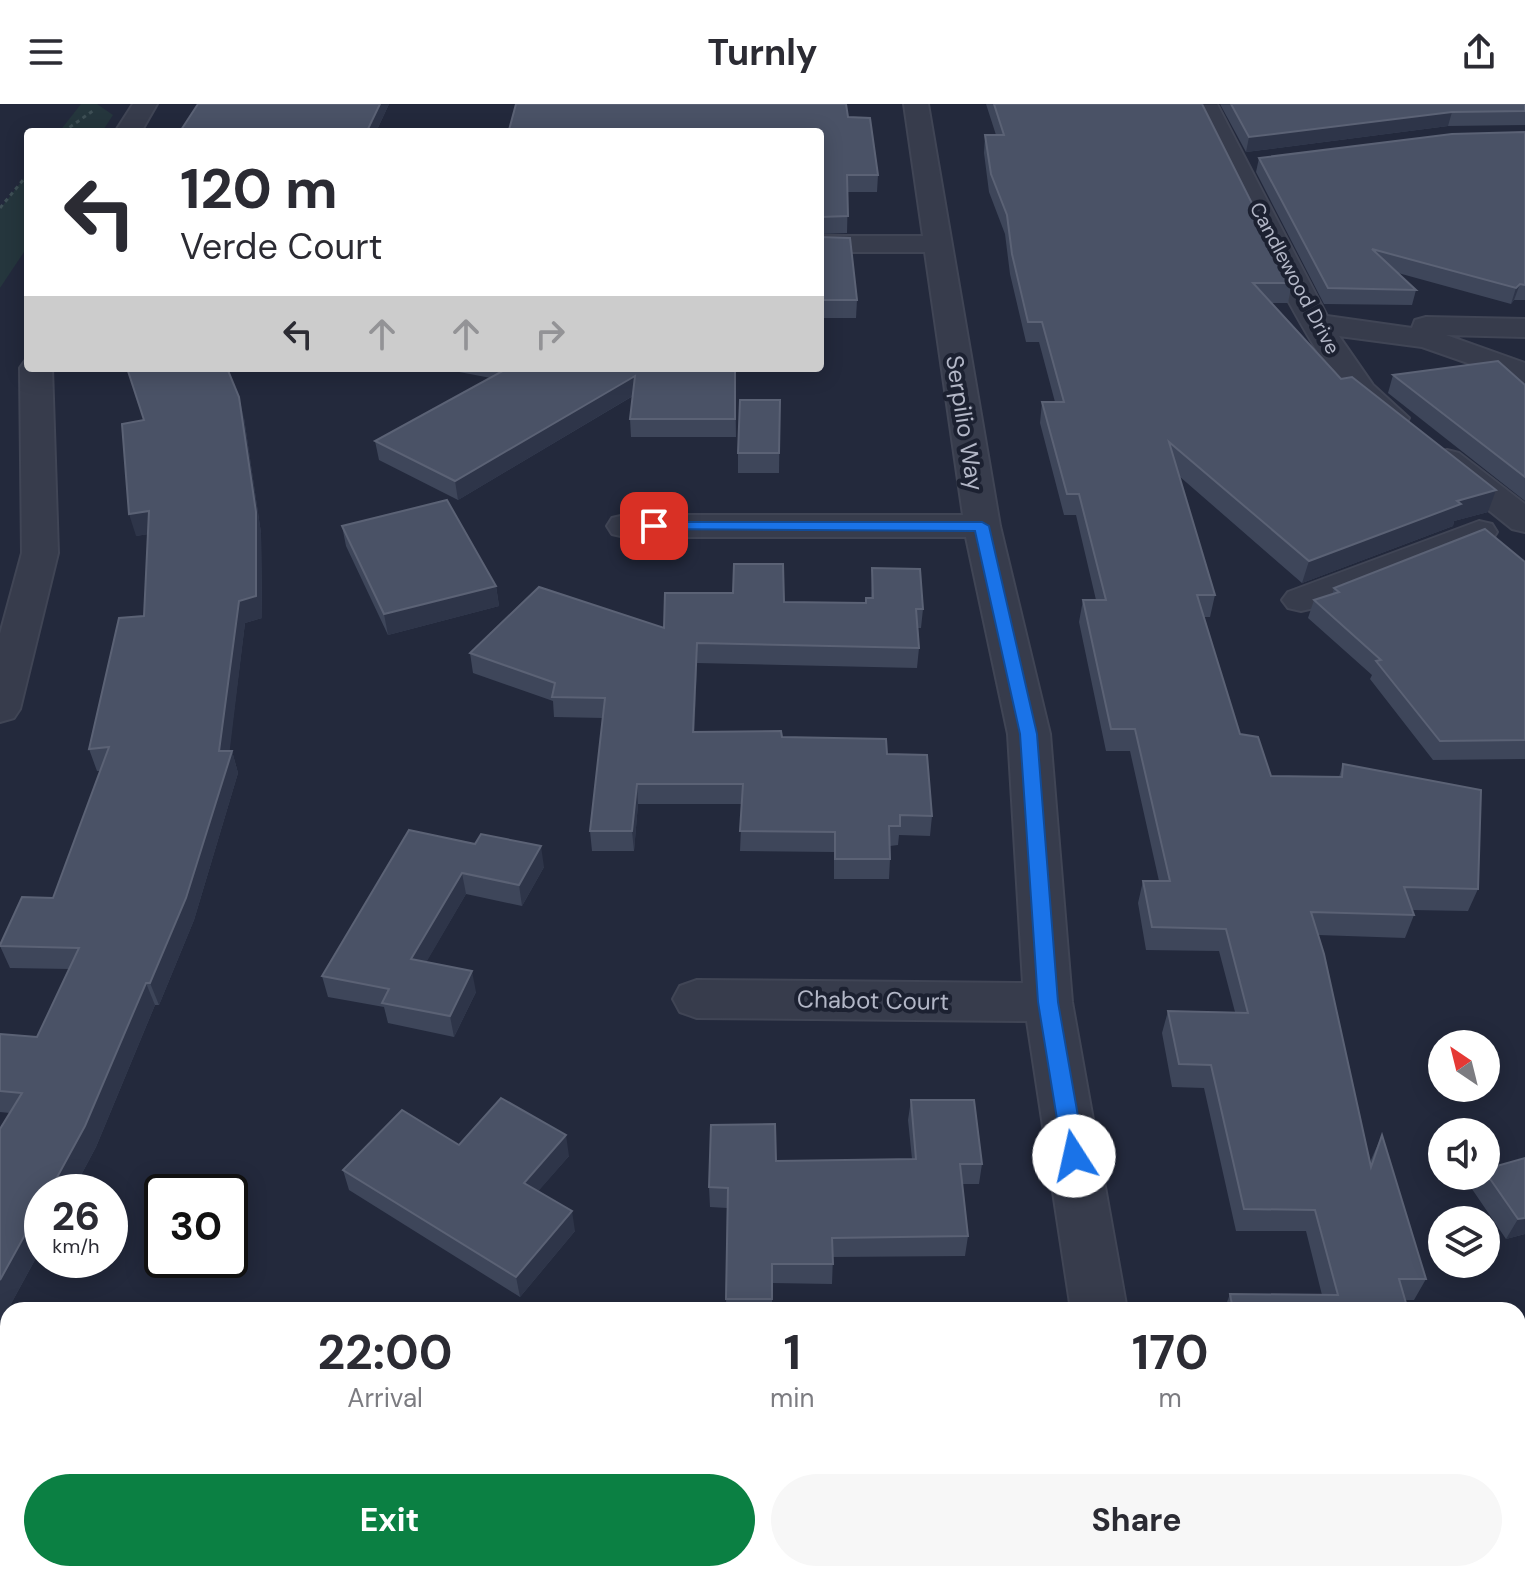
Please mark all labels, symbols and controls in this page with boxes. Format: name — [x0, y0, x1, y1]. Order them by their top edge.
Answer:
text: Turnly — [707, 29, 818, 76]
icon: menu — [24, 30, 68, 74]
icon: share — [1457, 30, 1501, 74]
text: 120 m — [180, 152, 338, 225]
icon: left — [48, 160, 152, 264]
street label: Candlewood Drive — [1244, 198, 1346, 358]
text: Verde Court — [180, 223, 383, 270]
icon: left — [276, 312, 320, 356]
icon: ahead — [360, 312, 404, 356]
icon: ahead — [444, 312, 488, 356]
icon: right — [528, 312, 572, 356]
street label: Serpilio Way — [939, 353, 991, 493]
pin — [620, 492, 688, 560]
icon: arrive — [632, 504, 676, 548]
street label: Chabot Court — [797, 983, 949, 1017]
north arrow — [1428, 1030, 1500, 1102]
map controls — [1428, 1030, 1500, 1278]
position arrow — [1032, 1114, 1116, 1198]
button: sound — [1428, 1118, 1500, 1190]
speed limit sign: 30 — [144, 1174, 248, 1278]
text: 26 — [52, 1190, 100, 1242]
button: layers — [1428, 1206, 1500, 1278]
text: km/h — [52, 1233, 100, 1259]
text: 22:00 — [317, 1321, 453, 1384]
text: 1 — [783, 1321, 801, 1384]
text: 170 — [1132, 1321, 1209, 1384]
text: Arrival — [347, 1381, 423, 1415]
text: min — [770, 1381, 814, 1415]
text: m — [1159, 1381, 1182, 1415]
button: Exit — [24, 1474, 755, 1566]
button: Share — [771, 1474, 1502, 1566]

